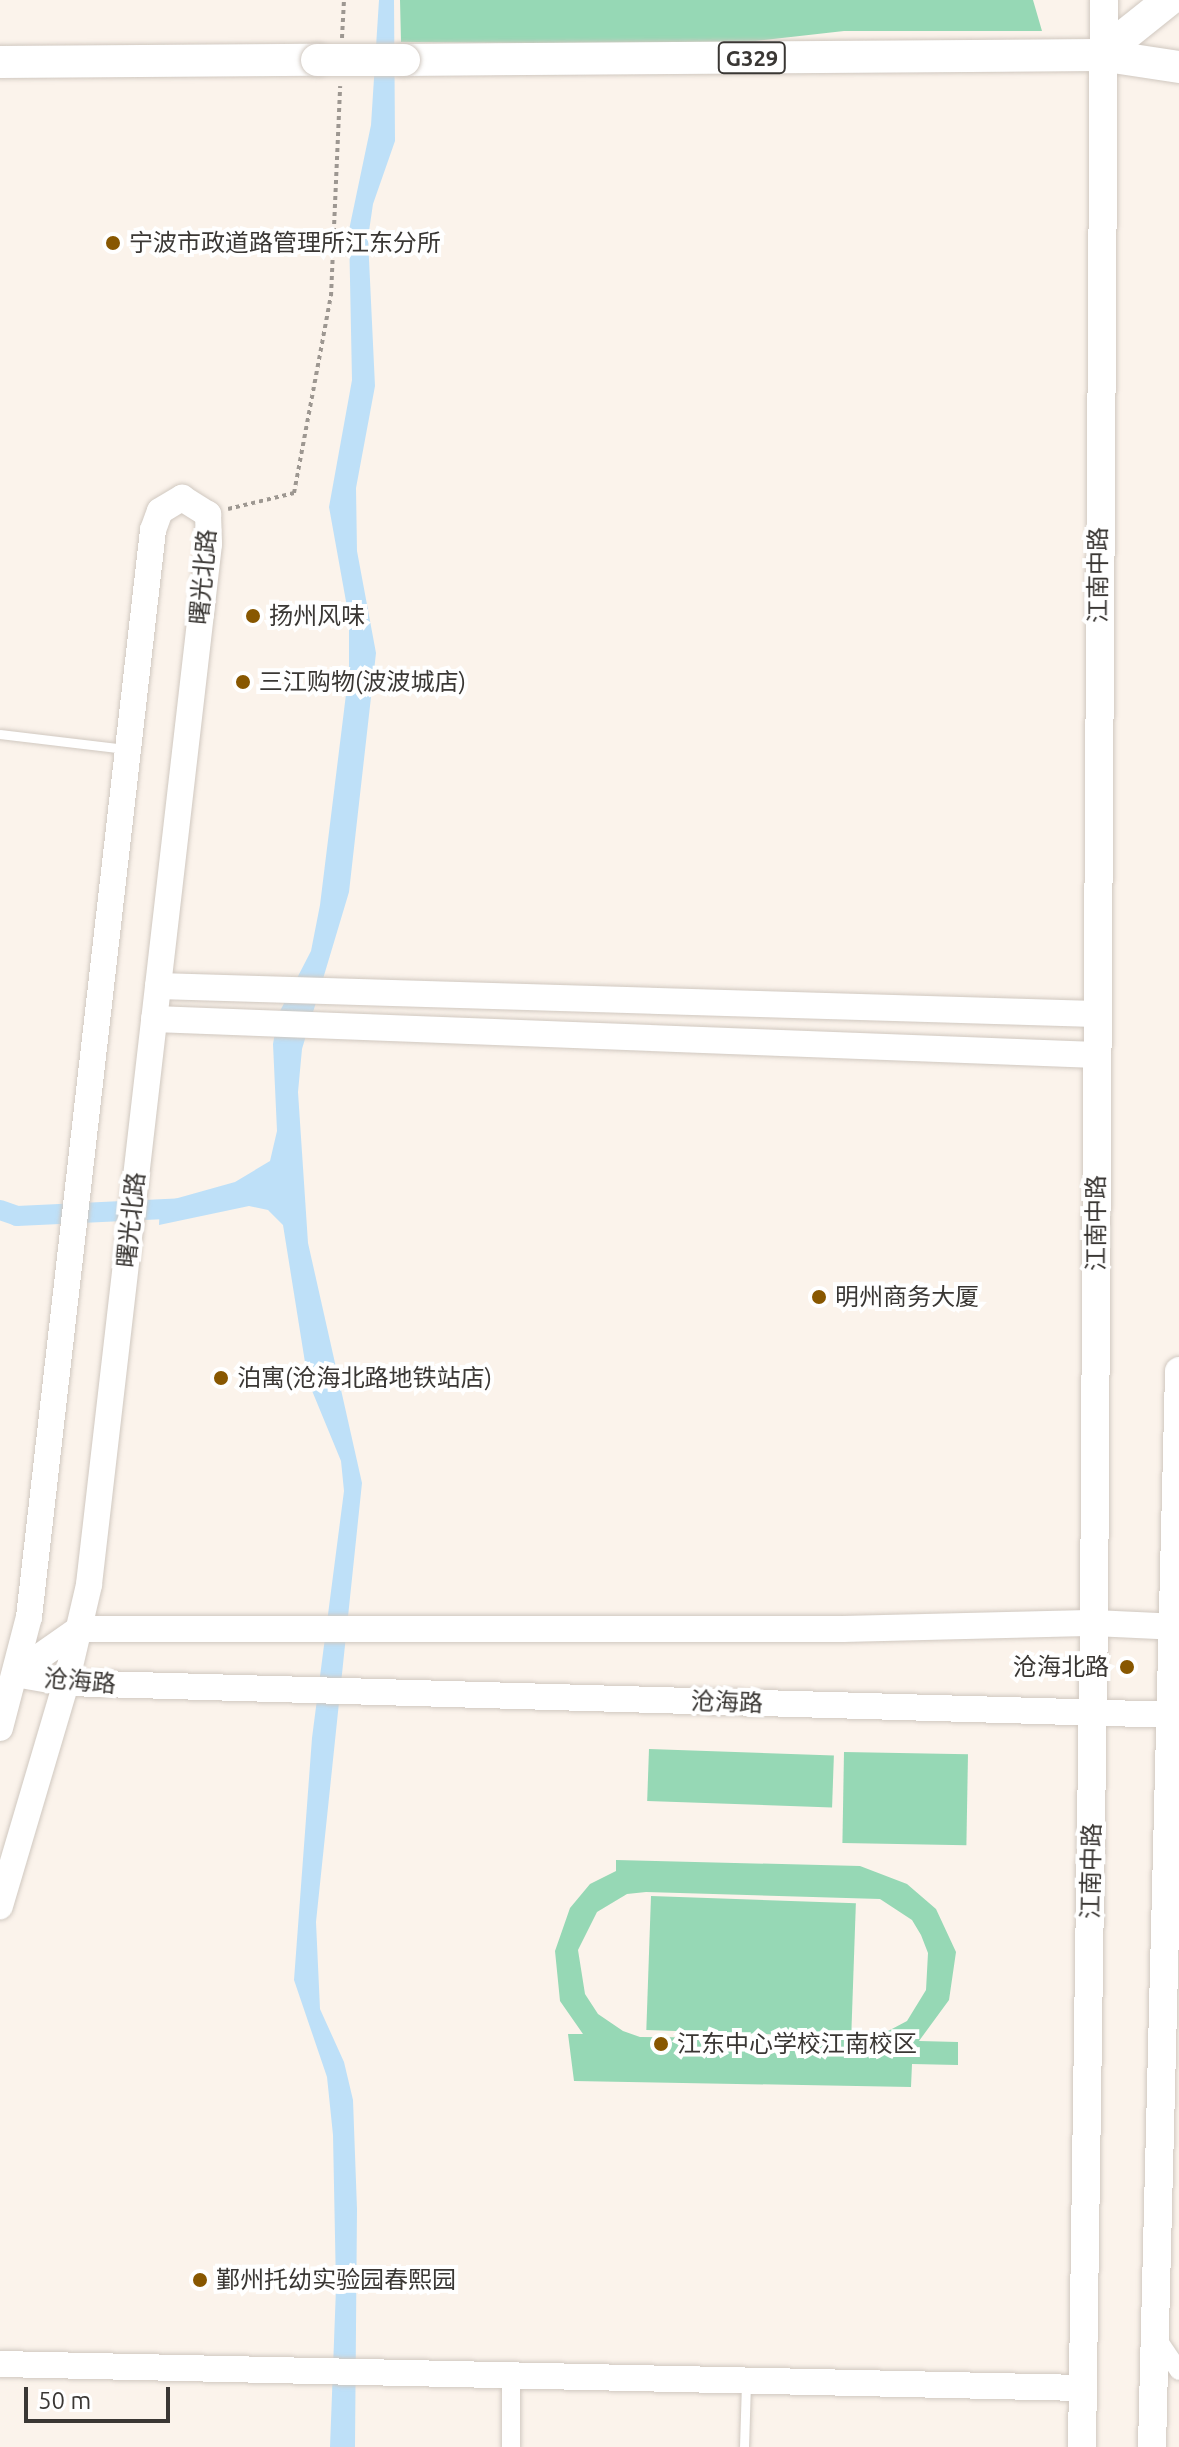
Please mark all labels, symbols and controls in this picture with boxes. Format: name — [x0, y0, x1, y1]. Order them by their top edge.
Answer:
road number: G329 — [716, 40, 788, 76]
place label: 宁波市政道路管理所江东分所 — [129, 229, 441, 257]
marker: 宁波市政道路管理所江东分所 — [104, 234, 122, 252]
street label: 江南中路 — [1084, 527, 1112, 623]
street label: 曙光北路 — [184, 528, 222, 626]
place label: 扬州风味 — [269, 602, 365, 630]
marker: 扬州风味 — [244, 607, 262, 625]
place label: 三江购物(波波城店) — [259, 668, 466, 696]
marker: 三江购物(波波城店) — [234, 673, 252, 691]
street label: 曙光北路 — [112, 1171, 150, 1269]
street label: 江南中路 — [1082, 1175, 1110, 1271]
place label: 明州商务大厦 — [835, 1283, 979, 1311]
marker: 明州商务大厦 — [810, 1288, 828, 1306]
place label: 泊寓(沧海北路地铁站店) — [237, 1364, 492, 1392]
marker: 泊寓(沧海北路地铁站店) — [212, 1369, 230, 1387]
place label: 沧海北路 — [1013, 1653, 1109, 1681]
marker: 沧海北路 — [1116, 1656, 1138, 1678]
street label: 沧海路 — [43, 1664, 117, 1698]
street label: 沧海路 — [691, 1686, 763, 1718]
street label: 江南中路 — [1076, 1823, 1106, 1919]
place label: 江东中心学校江南校区 — [677, 2030, 917, 2058]
marker: 江东中心学校江南校区 — [652, 2035, 670, 2053]
place label: 鄞州托幼实验园春熙园 — [216, 2266, 456, 2294]
marker: 鄞州托幼实验园春熙园 — [191, 2271, 209, 2289]
scale bar — [28, 2371, 174, 2421]
text: 50 m — [38, 2387, 91, 2414]

